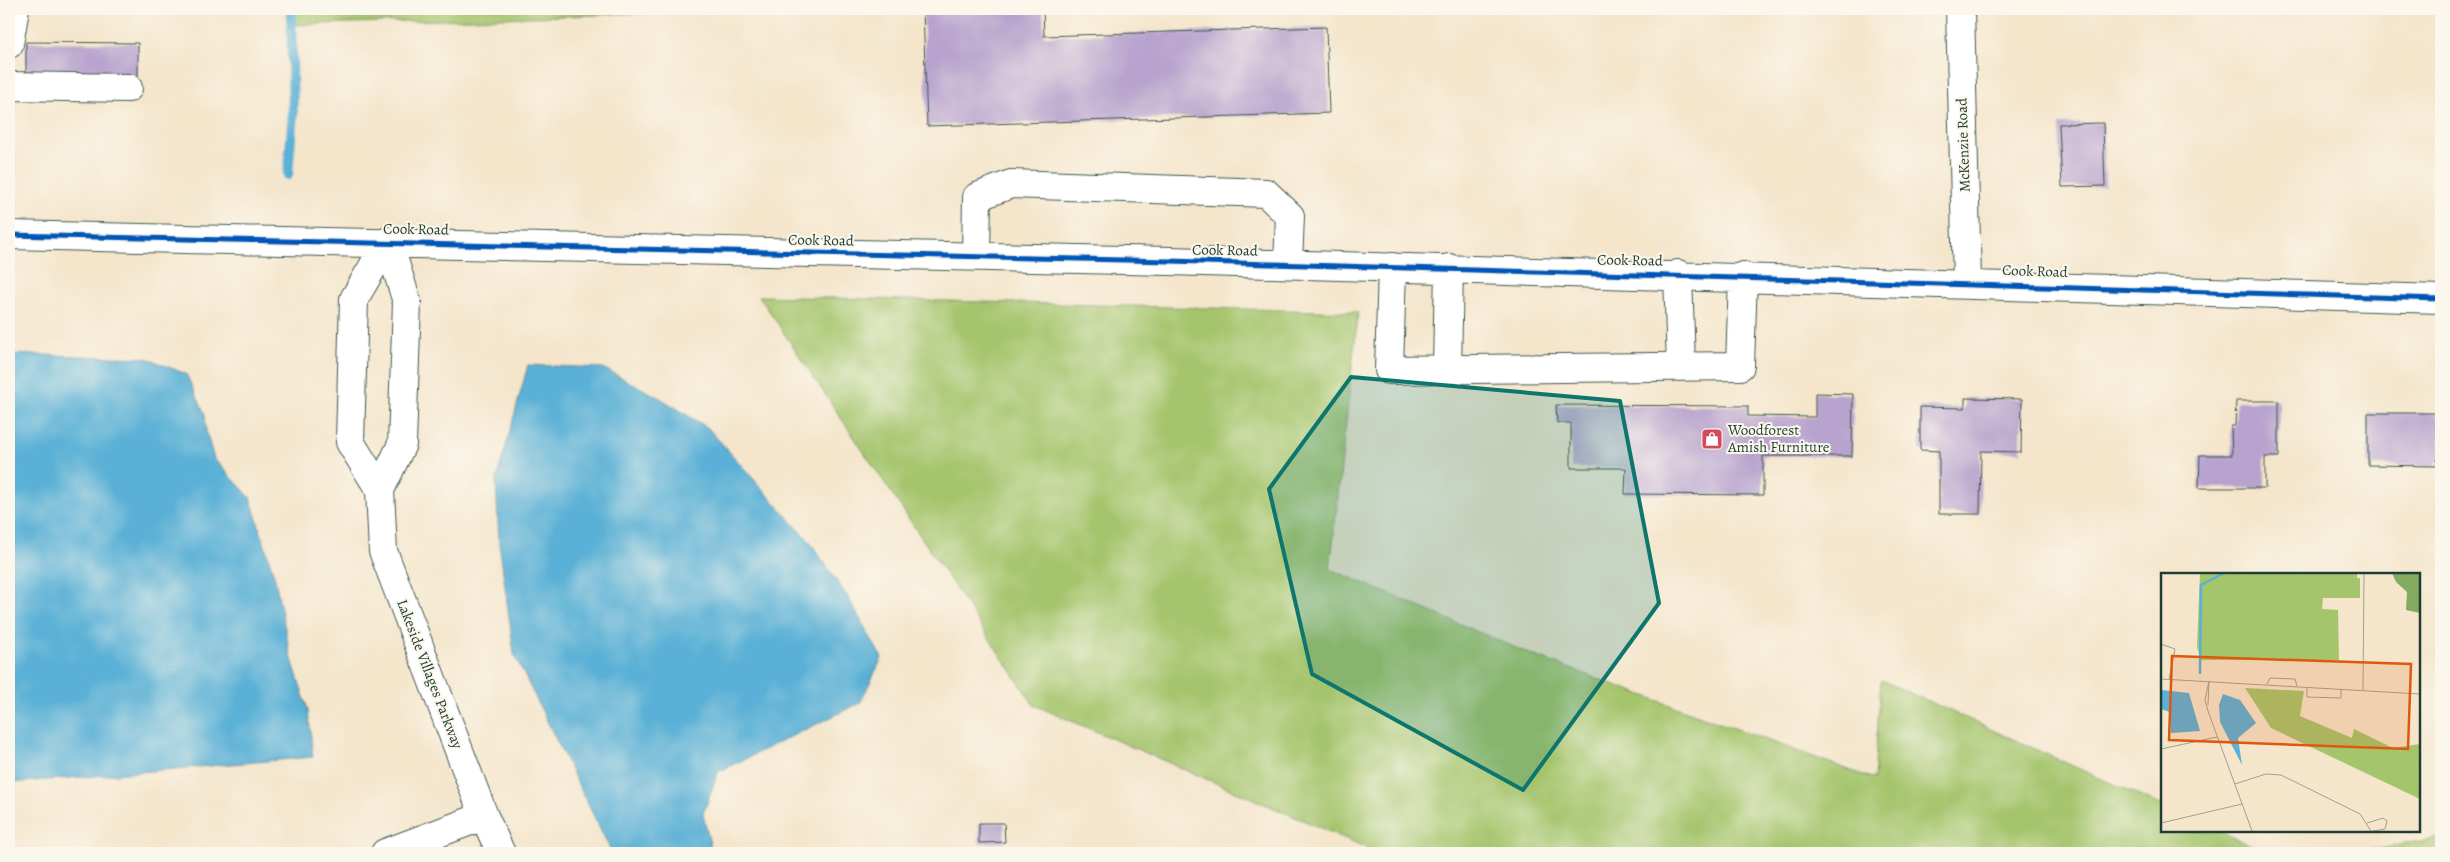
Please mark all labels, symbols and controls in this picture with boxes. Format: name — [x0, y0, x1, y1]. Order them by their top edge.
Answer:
street label: McKenzie Road — [1951, 97, 1975, 192]
street label: Cook Road — [383, 218, 450, 240]
street label: Cook Road — [788, 229, 855, 251]
street label: Cook Road — [1192, 239, 1259, 261]
street label: Cook Road — [1597, 249, 1664, 271]
street label: Cook Road — [2002, 260, 2069, 282]
place label: Woodforest Amish Furniture — [1727, 420, 1830, 457]
shop icon: Woodforest Amish Furniture — [1700, 427, 1724, 451]
inset map — [2161, 573, 2420, 832]
street label: Lakeside Villages Parkway — [392, 596, 468, 752]

